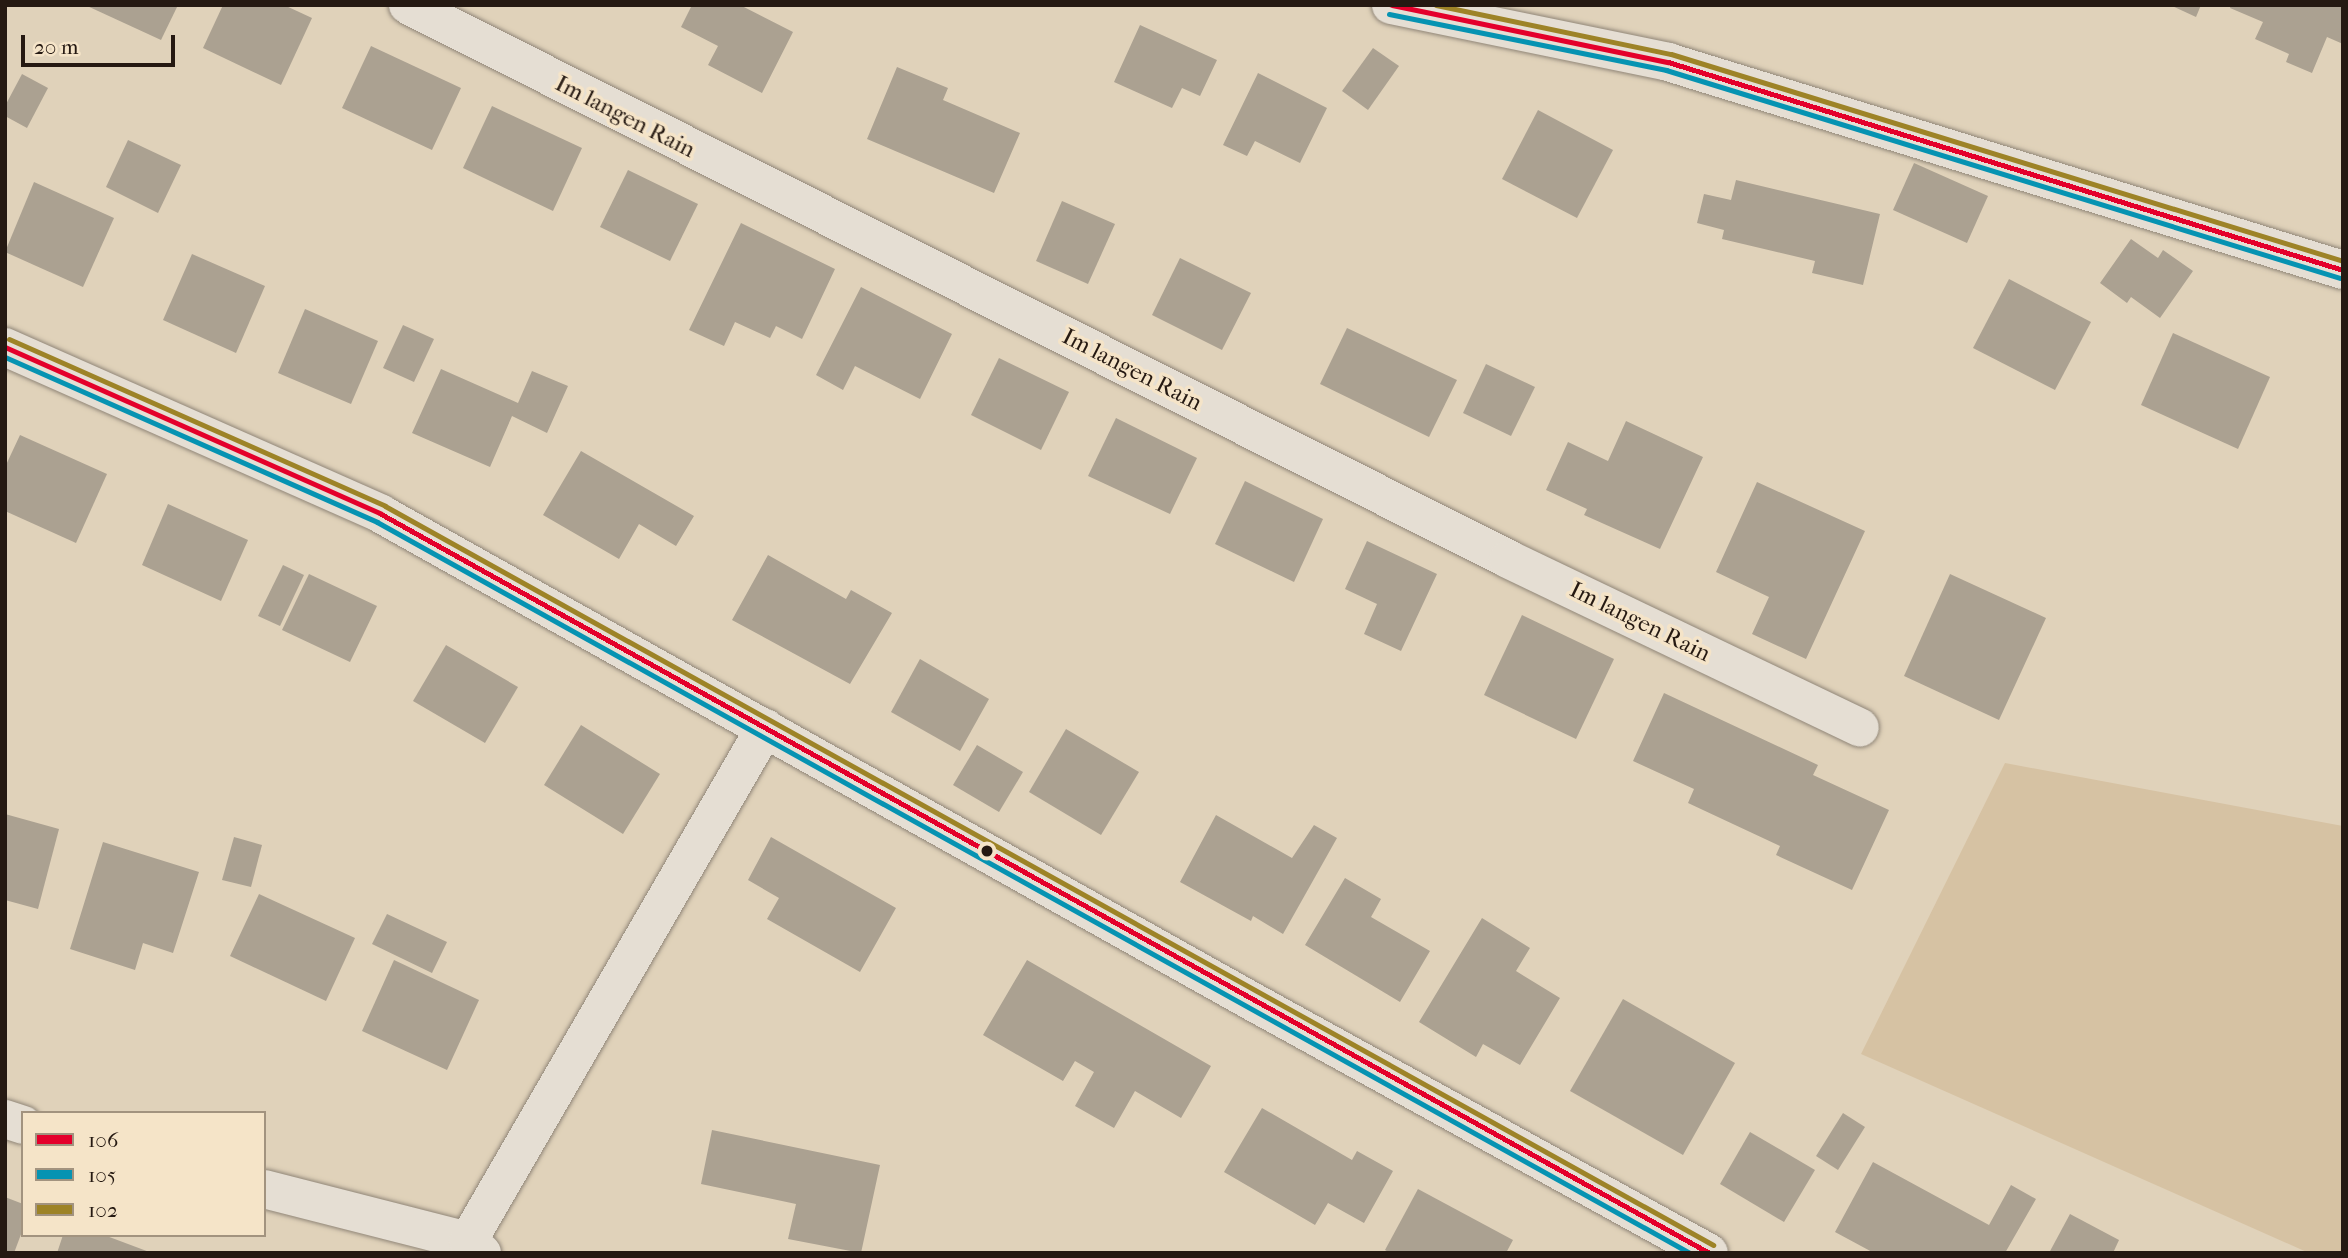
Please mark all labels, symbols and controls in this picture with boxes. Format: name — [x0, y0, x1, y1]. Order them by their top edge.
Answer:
scale bar — [24, 21, 178, 65]
text: 20 m — [34, 35, 78, 59]
street label: Im langen Rain — [551, 70, 699, 164]
street label: Im langen Rain — [1058, 323, 1206, 417]
street label: Im langen Rain — [1565, 576, 1715, 668]
unlabelled marker — [980, 844, 994, 858]
legend — [21, 1111, 266, 1237]
text: 106 — [88, 1128, 118, 1152]
text: 105 — [88, 1163, 116, 1187]
text: 102 — [88, 1198, 118, 1222]

